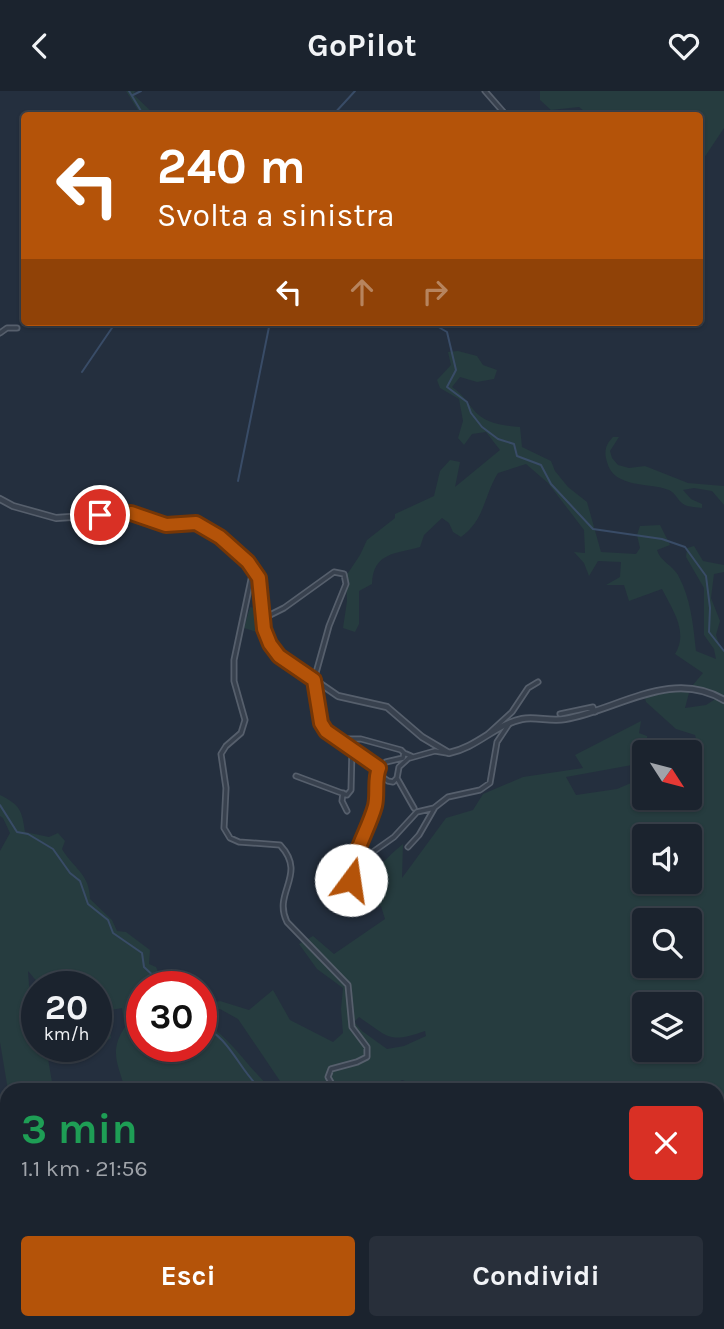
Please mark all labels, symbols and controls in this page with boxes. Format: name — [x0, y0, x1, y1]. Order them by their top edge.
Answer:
icon: back — [21, 27, 59, 65]
text: GoPilot — [307, 27, 417, 64]
icon: heart — [665, 27, 703, 65]
text: 240 m — [157, 138, 306, 195]
icon: left — [42, 140, 133, 231]
text: Svolta a sinistra — [157, 197, 395, 234]
icon: left — [270, 273, 308, 311]
icon: ahead — [343, 273, 381, 311]
icon: right — [416, 273, 454, 311]
pin — [70, 485, 130, 545]
icon: arrive — [81, 496, 119, 534]
north arrow — [632, 740, 702, 810]
map controls — [632, 740, 702, 1062]
button: sound — [632, 824, 702, 894]
position arrow — [314, 843, 388, 917]
button: search — [632, 908, 702, 978]
speed limit sign: 30 — [126, 971, 217, 1062]
text: 20 — [45, 987, 88, 1028]
button: layers — [632, 992, 702, 1062]
text: km/h — [44, 1023, 89, 1045]
text: 3 min — [21, 1104, 138, 1154]
button: close — [629, 1106, 703, 1180]
text: 1.1 km · 21:56 — [21, 1155, 148, 1182]
button: Esci — [21, 1236, 355, 1316]
button: Condividi — [369, 1236, 703, 1316]

